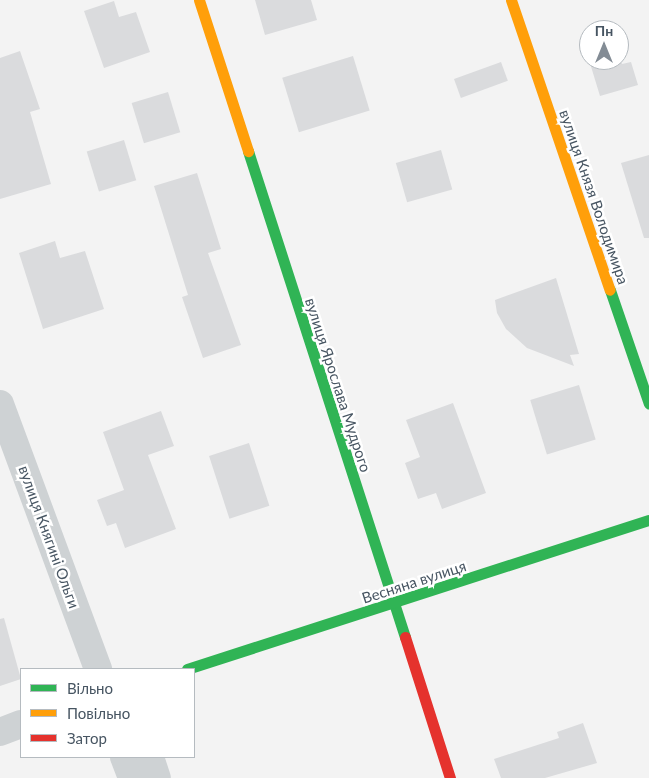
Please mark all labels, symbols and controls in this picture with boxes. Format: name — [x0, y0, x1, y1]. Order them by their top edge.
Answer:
north arrow — [579, 20, 629, 70]
text: Пн — [595, 22, 613, 39]
street label: вулиця Князя Володимира — [556, 107, 632, 287]
street label: вулиця Ярослава Мудрого — [301, 296, 375, 474]
street label: вулиця Княгині Ольги — [15, 463, 83, 611]
street label: Весняна вулиця — [360, 557, 468, 607]
legend — [20, 668, 195, 758]
text: Вільно — [67, 679, 113, 697]
text: Повільно — [67, 704, 130, 722]
text: Затор — [67, 729, 107, 747]

